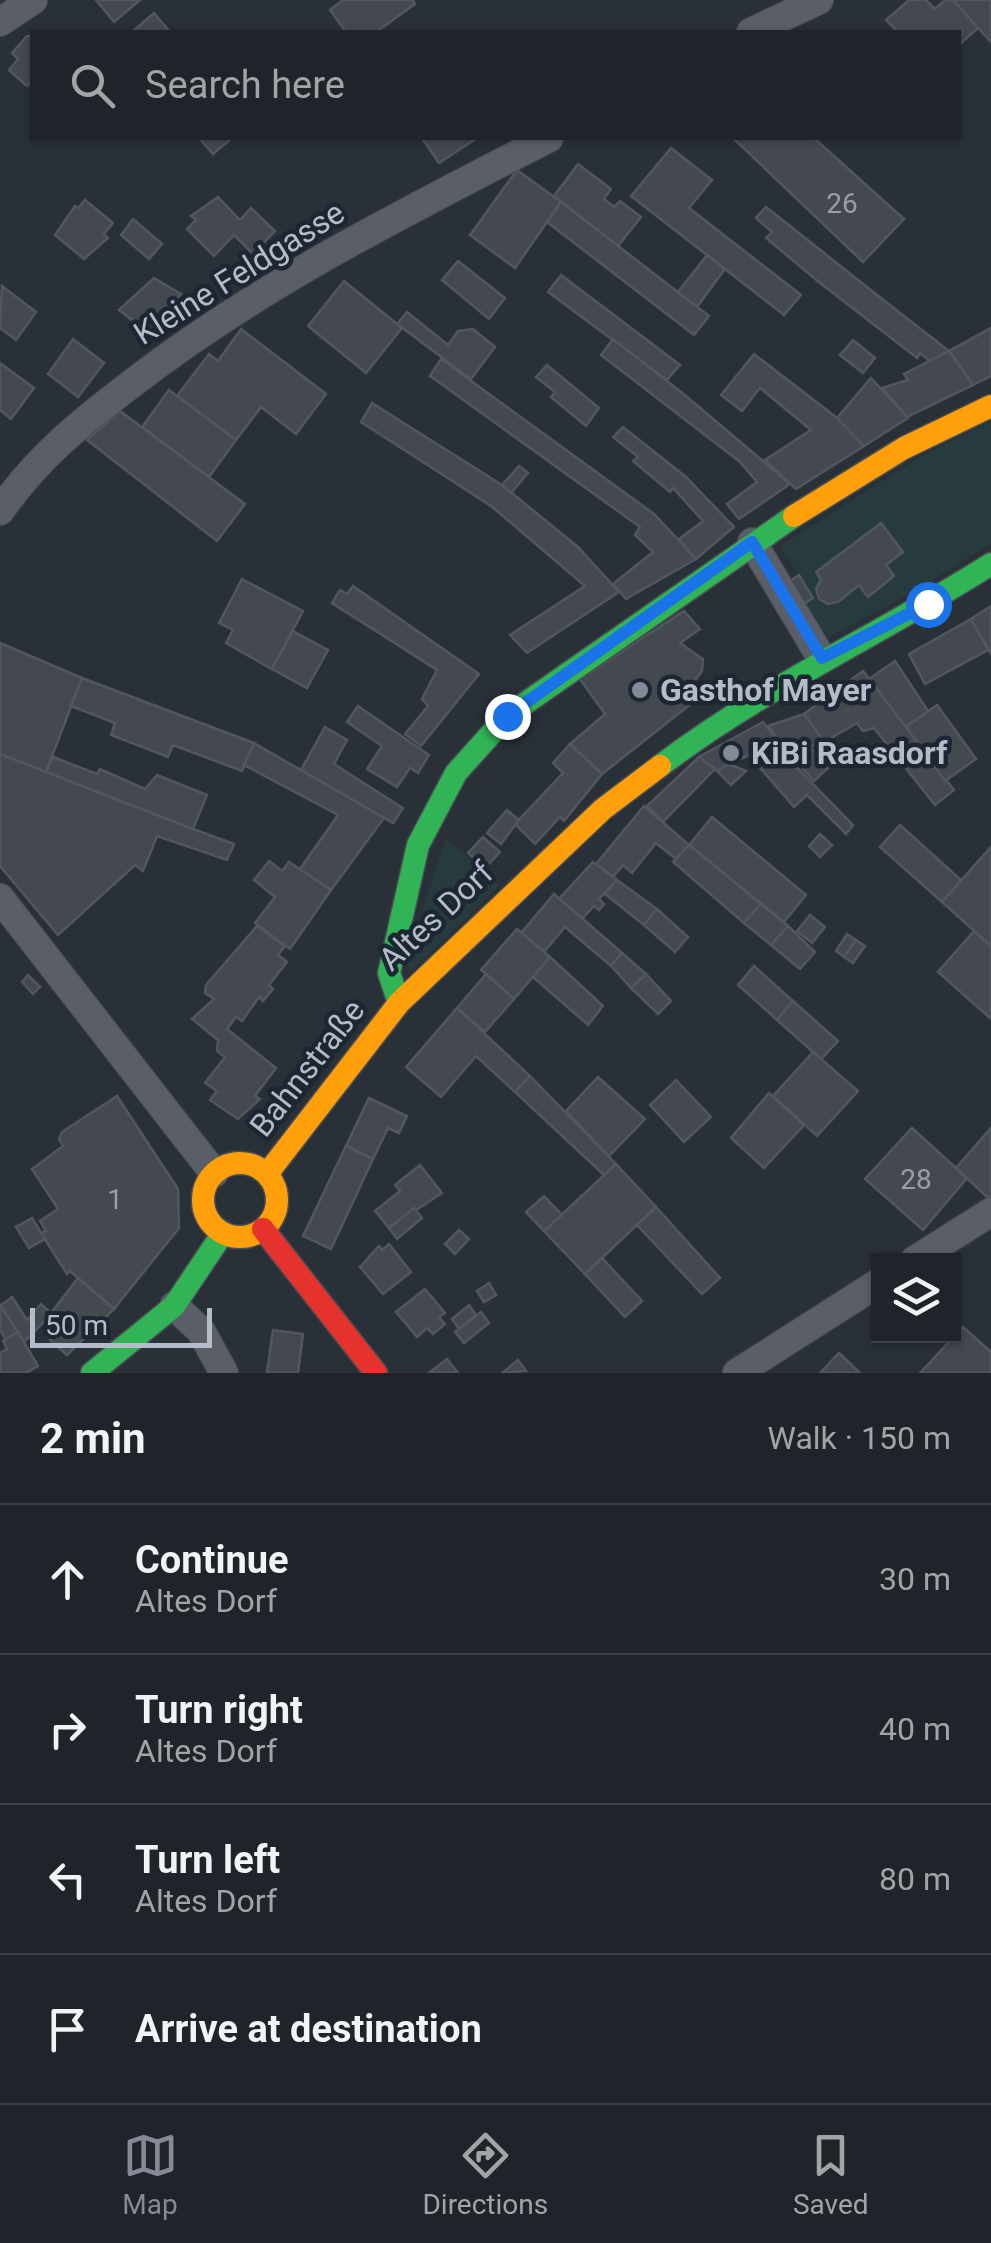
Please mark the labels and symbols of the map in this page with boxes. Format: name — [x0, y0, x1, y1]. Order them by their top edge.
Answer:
house number: 26 — [826, 187, 858, 220]
street label: Kleine Feldgasse — [127, 193, 351, 353]
route start — [906, 582, 952, 628]
place label: Gasthof Mayer — [660, 671, 872, 709]
marker: Gasthof Mayer — [629, 679, 651, 701]
route end — [485, 694, 531, 740]
place label: KiBi Raasdorf — [751, 734, 948, 772]
marker: KiBi Raasdorf — [720, 742, 742, 764]
street label: Altes Dorf — [371, 853, 502, 978]
street label: Bahnstraße — [242, 992, 372, 1144]
house number: 28 — [900, 1163, 932, 1196]
house number: 1 — [107, 1183, 123, 1216]
scale bar — [30, 1303, 212, 1348]

